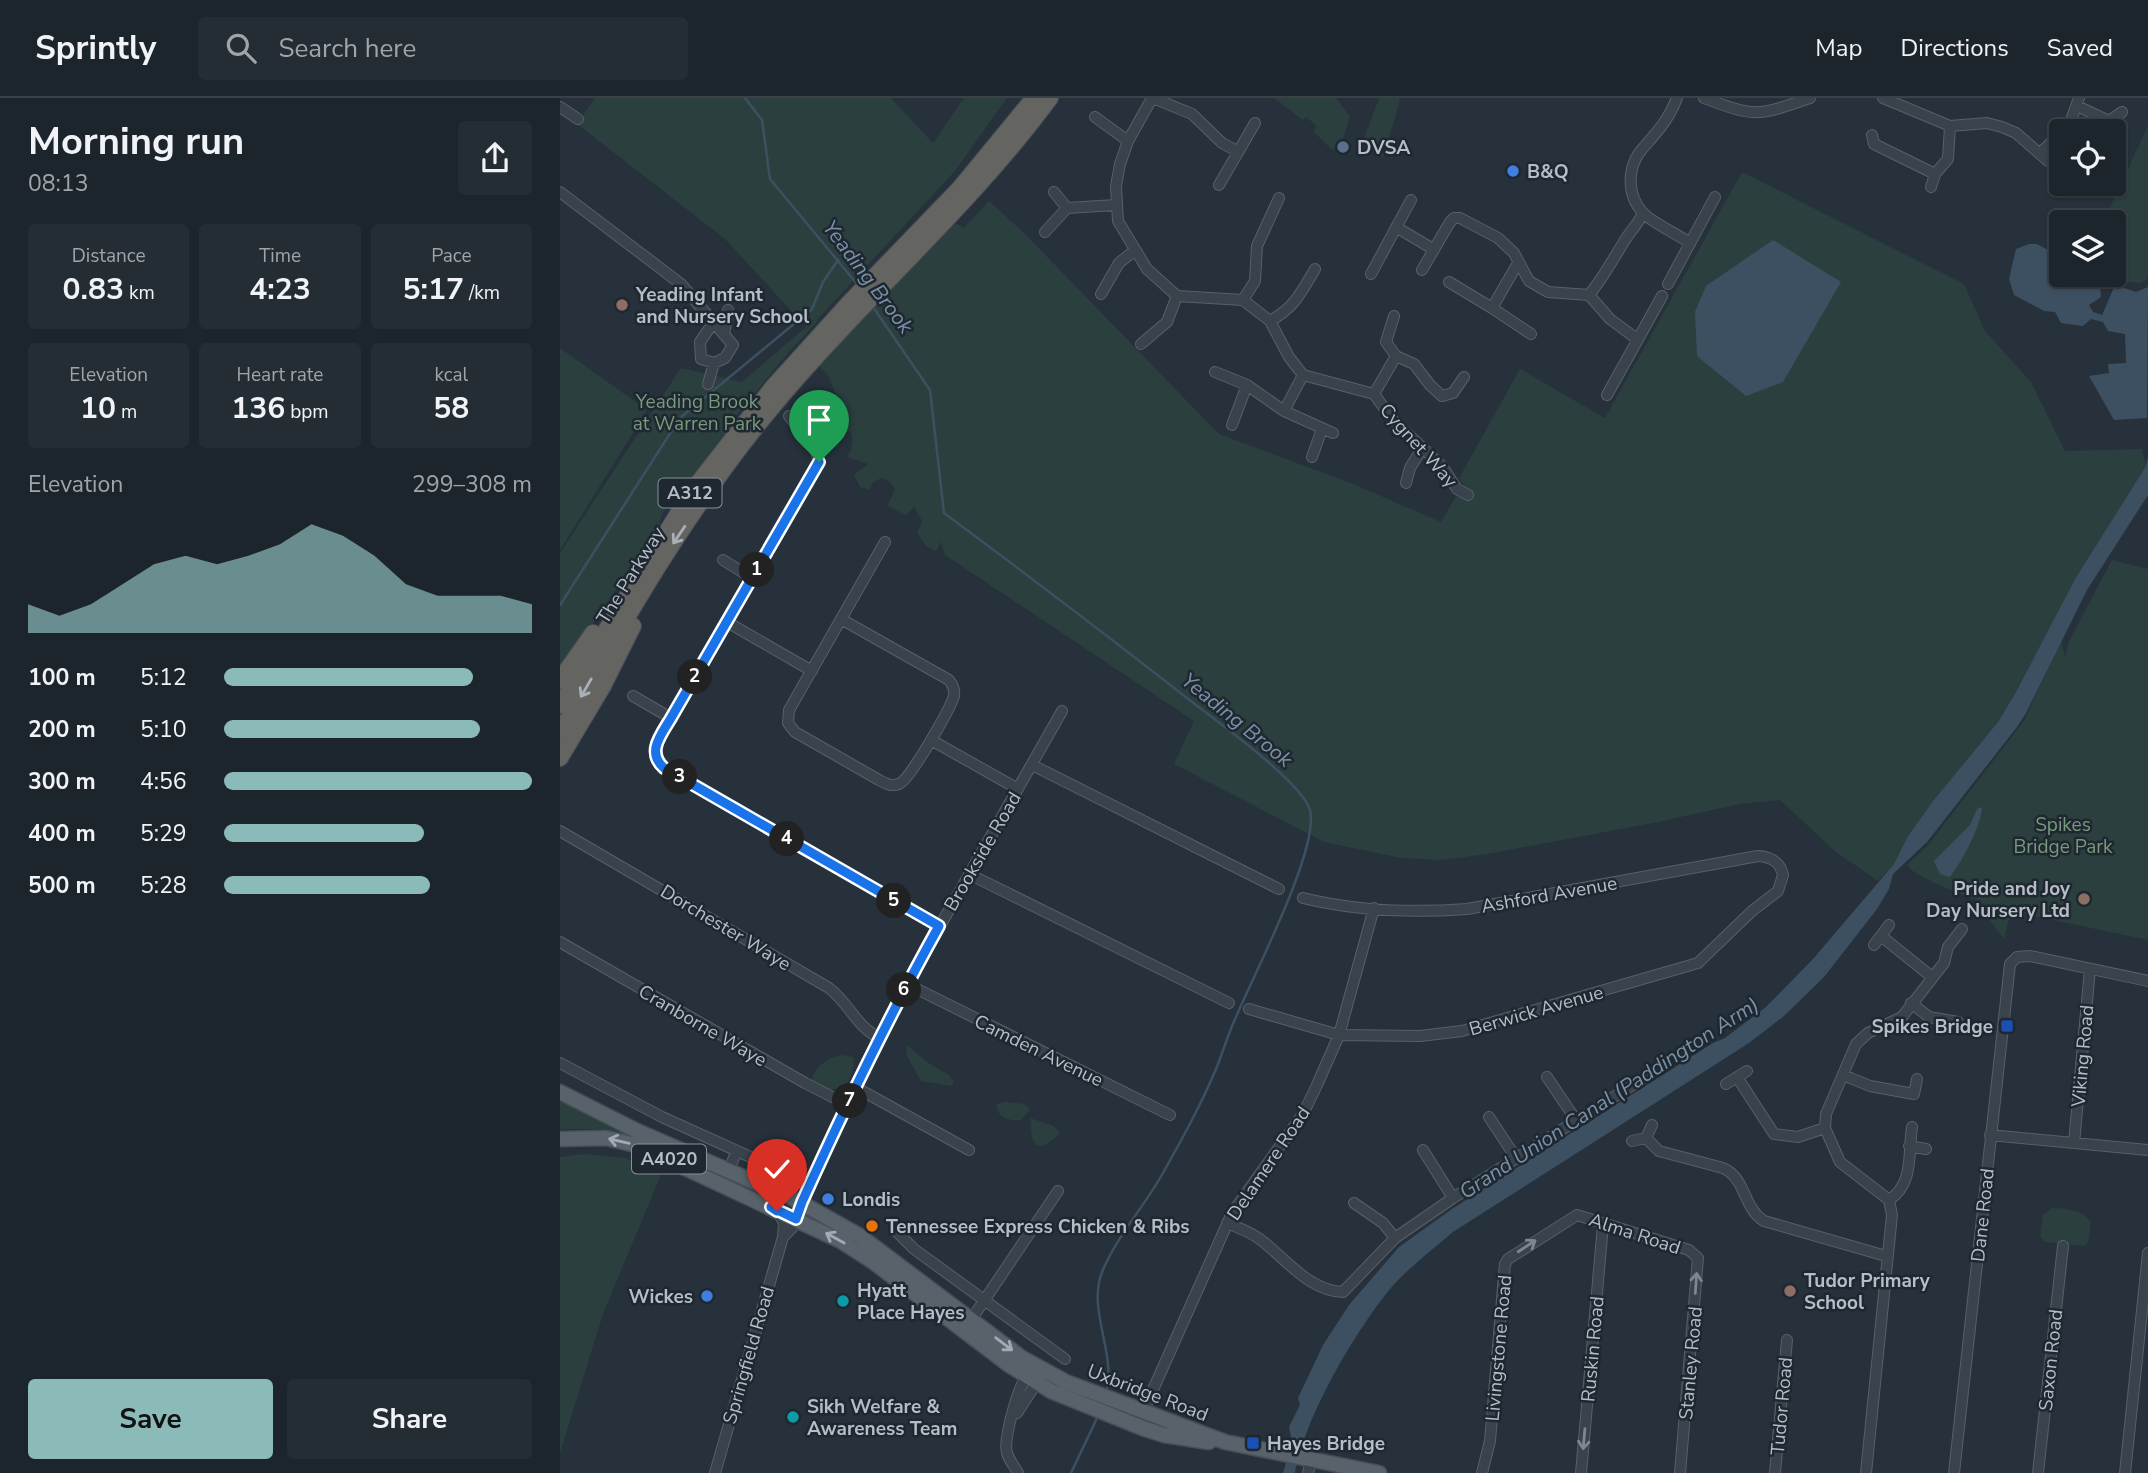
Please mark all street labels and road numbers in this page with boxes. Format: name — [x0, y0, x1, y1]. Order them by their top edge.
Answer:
street label: Cygnet Way — [1373, 398, 1463, 494]
road number: A312 — [659, 478, 722, 508]
street label: The Parkway — [591, 522, 671, 629]
street label: Brookside Road — [938, 787, 1028, 916]
street label: Ashford Avenue — [1479, 870, 1619, 920]
street label: Dorchester Waye — [655, 879, 796, 977]
street label: Cranborne Waye — [634, 979, 771, 1073]
street label: Berwick Avenue — [1466, 979, 1606, 1043]
street label: Viking Road — [2065, 1004, 2100, 1109]
street label: Camden Avenue — [970, 1008, 1107, 1093]
street label: Delamere Road — [1221, 1102, 1317, 1226]
road number: A4020 — [632, 1144, 706, 1174]
street label: Dane Road — [1965, 1167, 2001, 1263]
street label: Alma Road — [1586, 1207, 1684, 1261]
street label: Livingstone Road — [1480, 1274, 1518, 1422]
street label: Springfield Road — [717, 1283, 781, 1427]
street label: Ruskin Road — [1575, 1295, 1611, 1403]
street label: Stanley Road — [1673, 1305, 1709, 1421]
street label: Saxon Road — [2033, 1308, 2069, 1412]
street label: Tudor Road — [1765, 1356, 1799, 1456]
street label: Uxbridge Road — [1083, 1358, 1212, 1428]

